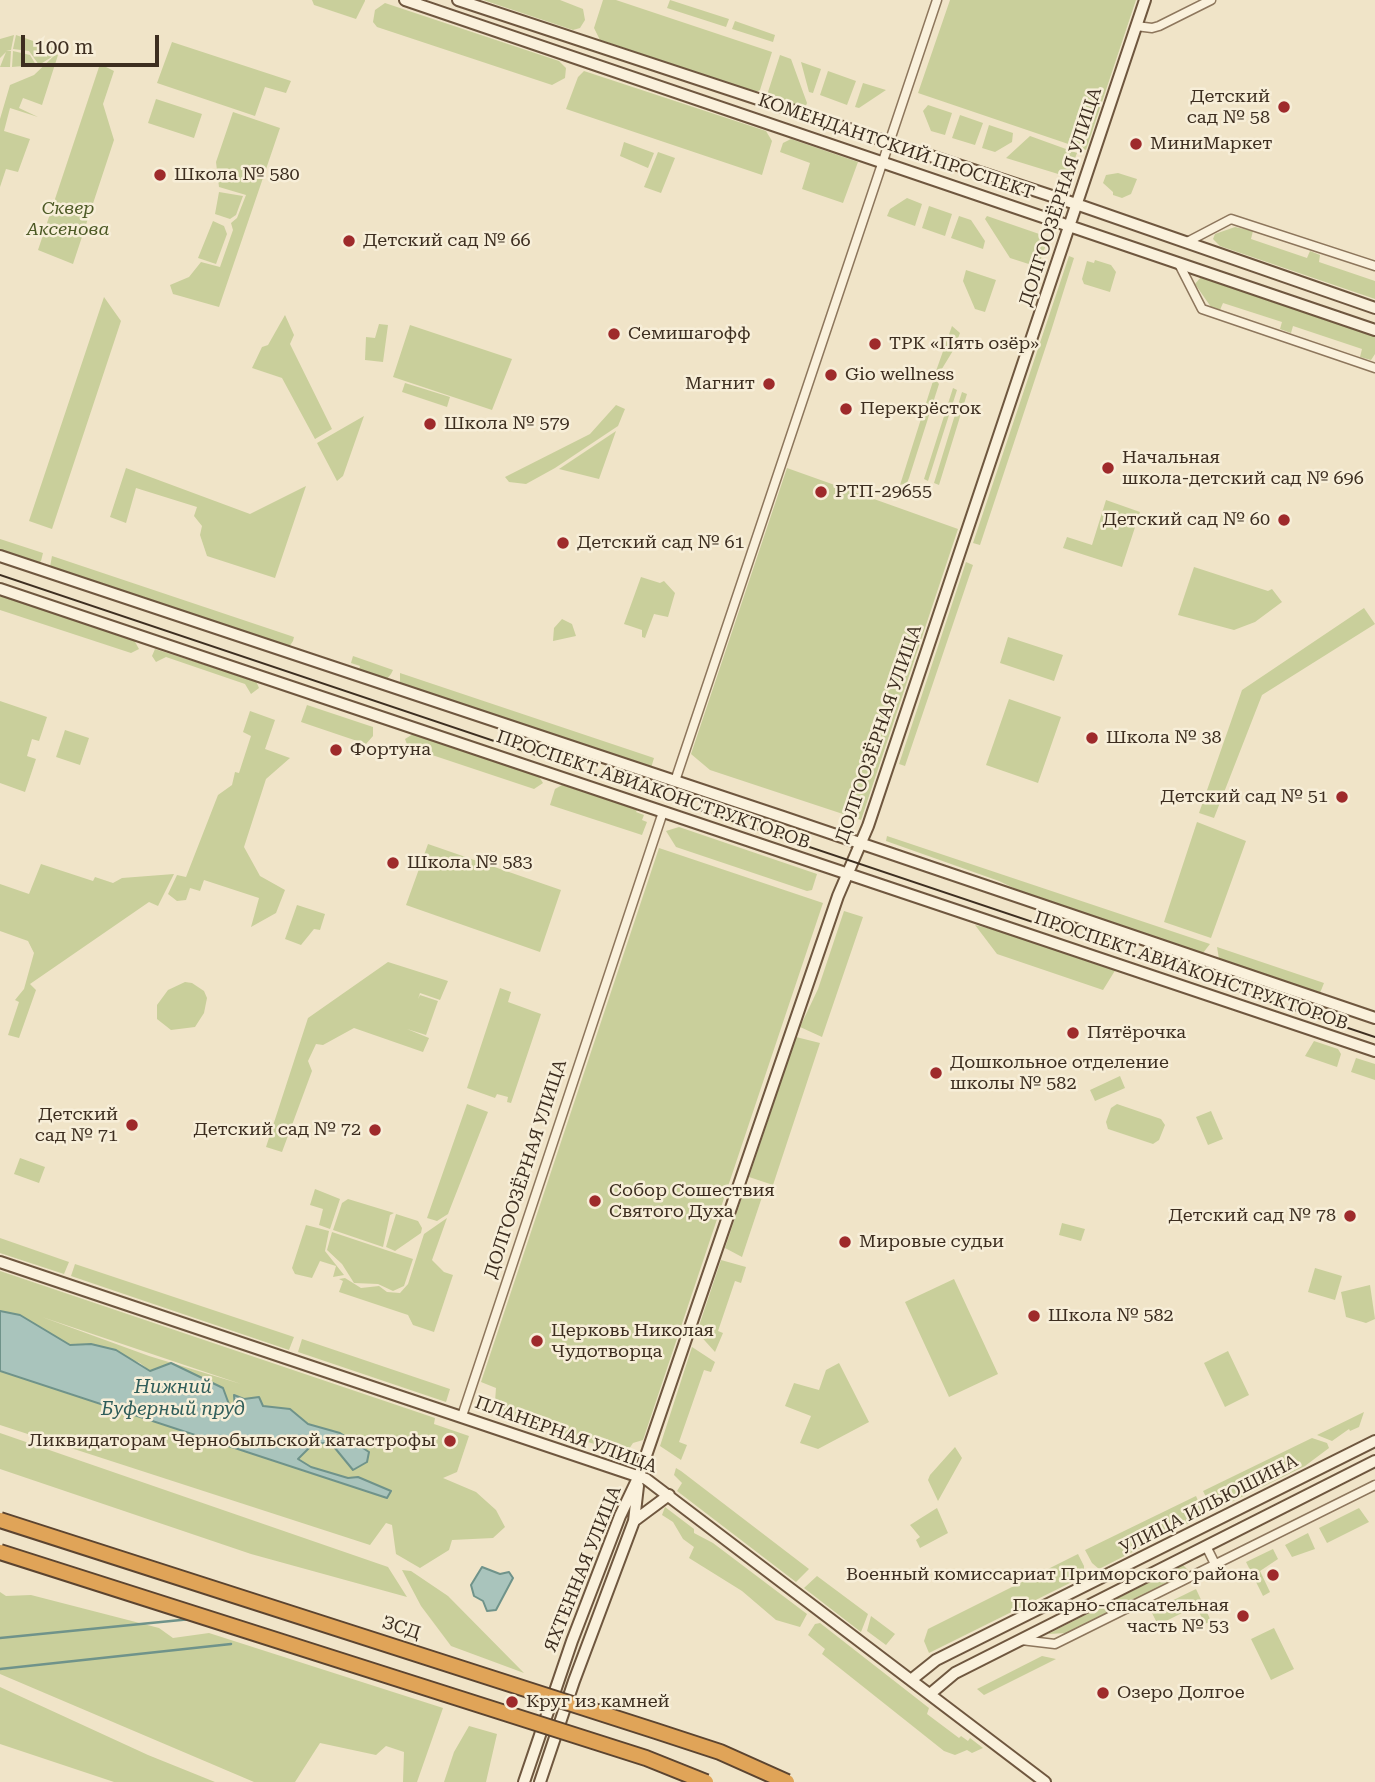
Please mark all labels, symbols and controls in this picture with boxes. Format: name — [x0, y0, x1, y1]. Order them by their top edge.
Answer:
scale bar — [24, 21, 163, 65]
text: 100 m — [34, 35, 94, 59]
street label: ДОЛГООЗЁРНАЯ УЛИЦА — [1015, 85, 1107, 309]
place label: Детский сад № 58 — [1187, 86, 1270, 128]
street label: КОМЕНДАНТСКИЙ ПРОСПЕКТ — [755, 89, 1037, 205]
marker: Детский сад № 58 — [1276, 99, 1292, 115]
place label: МиниМаркет — [1150, 133, 1272, 155]
marker: МиниМаркет — [1128, 136, 1144, 152]
place label: Школа № 580 — [174, 164, 300, 186]
marker: Школа № 580 — [152, 167, 168, 183]
park label: Сквер Аксенова — [27, 198, 109, 241]
place label: Детский сад № 66 — [363, 230, 531, 252]
marker: Детский сад № 66 — [341, 233, 357, 249]
place label: Семишагофф — [628, 323, 751, 345]
marker: Семишагофф — [606, 326, 622, 342]
place label: ТРК «Пять озёр» — [889, 333, 1039, 355]
marker: ТРК «Пять озёр» — [867, 336, 883, 352]
place label: Gio wellness — [845, 364, 954, 386]
marker: Gio wellness — [823, 367, 839, 383]
place label: Магнит — [685, 373, 755, 395]
marker: Магнит — [761, 376, 777, 392]
place label: Перекрёсток — [860, 398, 982, 420]
marker: Перекрёсток — [838, 401, 854, 417]
place label: Школа № 579 — [444, 413, 570, 435]
marker: Школа № 579 — [422, 416, 438, 432]
place label: Начальная школа-детский сад № 696 — [1122, 447, 1364, 490]
marker: Начальная школа-детский сад № 696 — [1100, 460, 1116, 476]
place label: РТП-29655 — [835, 481, 932, 503]
marker: РТП-29655 — [813, 484, 829, 500]
place label: Детский сад № 60 — [1102, 509, 1270, 531]
marker: Детский сад № 60 — [1276, 512, 1292, 528]
place label: Детский сад № 61 — [577, 532, 745, 554]
marker: Детский сад № 61 — [555, 535, 571, 551]
street label: ДОЛГООЗЁРНАЯ УЛИЦА — [832, 622, 926, 846]
street label: ПРОСПЕКТ АВИАКОНСТРУКТОРОВ — [493, 726, 813, 854]
place label: Школа № 38 — [1106, 727, 1222, 749]
marker: Школа № 38 — [1084, 730, 1100, 746]
place label: Фортуна — [350, 739, 431, 761]
marker: Фортуна — [328, 742, 344, 758]
place label: Детский сад № 51 — [1160, 786, 1328, 808]
marker: Детский сад № 51 — [1334, 789, 1350, 805]
place label: Школа № 583 — [407, 852, 533, 874]
marker: Школа № 583 — [385, 855, 401, 871]
street label: ПРОСПЕКТ АВИАКОНСТРУКТОРОВ — [1031, 907, 1351, 1035]
place label: Пятёрочка — [1087, 1022, 1186, 1044]
marker: Пятёрочка — [1065, 1025, 1081, 1041]
place label: Дошкольное отделение школы № 582 — [950, 1052, 1169, 1094]
street label: ДОЛГООЗЁРНАЯ УЛИЦА — [480, 1057, 572, 1281]
marker: Дошкольное отделение школы № 582 — [928, 1065, 944, 1081]
place label: Детский сад № 71 — [35, 1104, 118, 1146]
marker: Детский сад № 71 — [124, 1117, 140, 1133]
place label: Детский сад № 72 — [193, 1119, 361, 1141]
marker: Детский сад № 72 — [367, 1122, 383, 1138]
place label: Собор Сошествия Святого Духа — [609, 1180, 775, 1222]
marker: Собор Сошествия Святого Духа — [587, 1193, 603, 1209]
place label: Детский сад № 78 — [1168, 1205, 1336, 1227]
marker: Детский сад № 78 — [1342, 1208, 1358, 1224]
place label: Мировые судьи — [859, 1231, 1004, 1253]
marker: Мировые судьи — [837, 1234, 853, 1250]
place label: Школа № 582 — [1048, 1305, 1174, 1327]
marker: Школа № 582 — [1026, 1308, 1042, 1324]
place label: Церковь Николая Чудотворца — [551, 1320, 714, 1362]
marker: Церковь Николая Чудотворца — [529, 1333, 545, 1349]
water label: Нижний Буферный пруд — [101, 1376, 245, 1420]
street label: ПЛАНЕРНАЯ УЛИЦА — [472, 1392, 660, 1478]
place label: Ликвидаторам Чернобыльской катастрофы — [28, 1430, 436, 1452]
marker: Ликвидаторам Чернобыльской катастрофы — [442, 1433, 458, 1449]
street label: УЛИЦА ИЛЬЮШИНА — [1116, 1451, 1302, 1559]
street label: ЯХТЕННАЯ УЛИЦА — [540, 1483, 626, 1655]
place label: Военный комиссариат Приморского района — [846, 1564, 1259, 1586]
marker: Военный комиссариат Приморского района — [1265, 1567, 1281, 1583]
place label: Пожарно-спасательная часть № 53 — [1012, 1595, 1229, 1638]
marker: Пожарно-спасательная часть № 53 — [1235, 1608, 1251, 1624]
street label: ЗСД — [379, 1612, 423, 1644]
place label: Озеро Долгое — [1117, 1682, 1245, 1704]
marker: Озеро Долгое — [1095, 1685, 1111, 1701]
place label: Круг из камней — [526, 1691, 670, 1713]
marker: Круг из камней — [504, 1694, 520, 1710]

